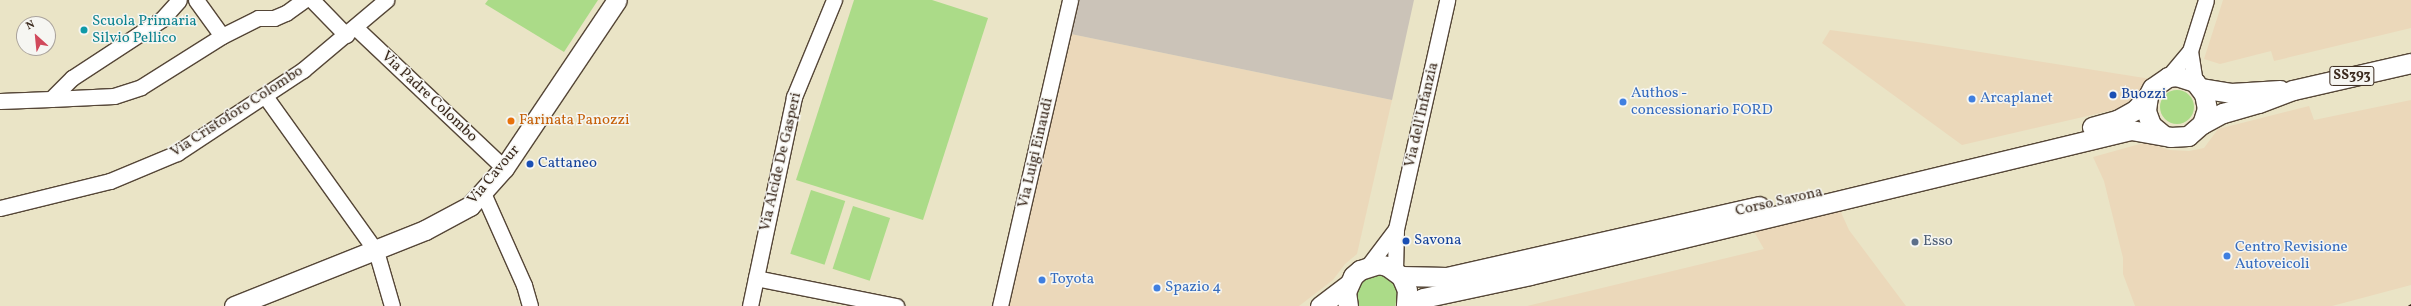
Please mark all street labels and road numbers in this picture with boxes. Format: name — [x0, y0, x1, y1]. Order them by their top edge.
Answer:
street label: Via Padre Colombo — [377, 48, 481, 146]
street label: Via dell'Infanzia — [1401, 61, 1443, 169]
street label: Via Cristoforo Colombo — [167, 62, 307, 162]
road number: SS393 — [2329, 64, 2375, 88]
street label: Via Alcide De Gasperi — [756, 91, 806, 233]
street label: Via Luigi Einaudi — [1015, 96, 1057, 210]
street label: Via Cavour — [464, 142, 524, 208]
street label: Corso Savona — [1734, 183, 1824, 221]

